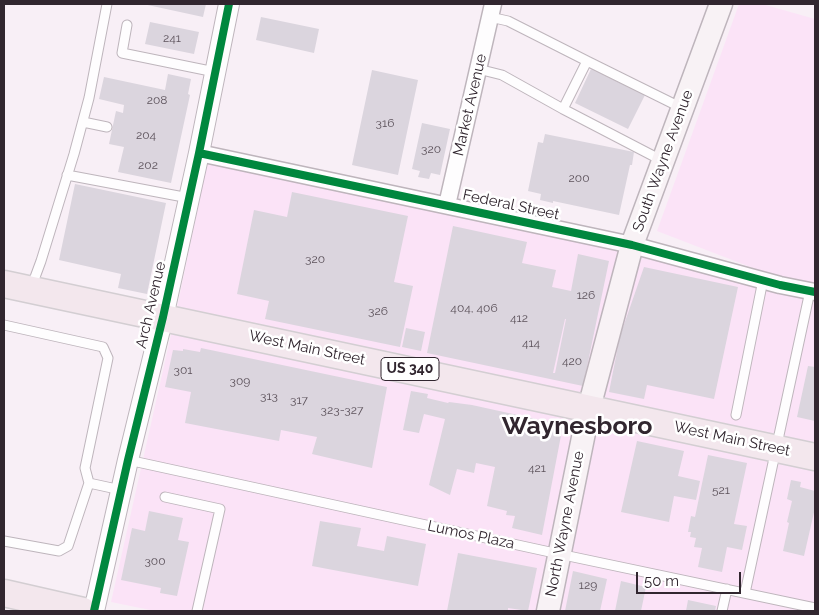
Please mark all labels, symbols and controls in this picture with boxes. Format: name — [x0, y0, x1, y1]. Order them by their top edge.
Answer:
house number: 241 — [163, 31, 181, 45]
street label: Market Avenue — [450, 52, 490, 158]
street label: South Wayne Avenue — [629, 88, 697, 234]
house number: 208 — [147, 93, 167, 107]
house number: 316 — [376, 116, 394, 130]
house number: 204 — [136, 128, 156, 142]
house number: 320 — [421, 142, 441, 156]
house number: 202 — [138, 158, 158, 172]
house number: 200 — [569, 171, 589, 185]
street label: Federal Street — [461, 186, 561, 224]
house number: 320 — [305, 252, 325, 266]
street label: Arch Avenue — [132, 260, 170, 350]
house number: 126 — [577, 288, 595, 302]
house number: 404, 406 — [450, 301, 498, 315]
house number: 326 — [368, 304, 388, 318]
house number: 412 — [510, 311, 528, 325]
street label: West Main Street — [247, 327, 367, 369]
house number: 414 — [522, 336, 540, 350]
house number: 420 — [562, 354, 582, 368]
road number: US 340 — [381, 358, 439, 380]
house number: 301 — [174, 363, 192, 377]
house number: 309 — [230, 374, 250, 388]
house number: 313 — [260, 389, 278, 403]
house number: 317 — [290, 393, 308, 407]
house number: 323-327 — [321, 403, 363, 417]
district label: Waynesboro — [502, 411, 652, 441]
street label: West Main Street — [672, 418, 792, 460]
street label: North Wayne Avenue — [542, 450, 588, 598]
house number: 421 — [528, 461, 546, 475]
house number: 521 — [712, 483, 730, 497]
street label: Lumos Plaza — [426, 517, 516, 553]
house number: 300 — [144, 554, 166, 568]
scale bar — [639, 562, 744, 594]
text: 50 m — [644, 572, 679, 590]
house number: 129 — [579, 578, 597, 592]

